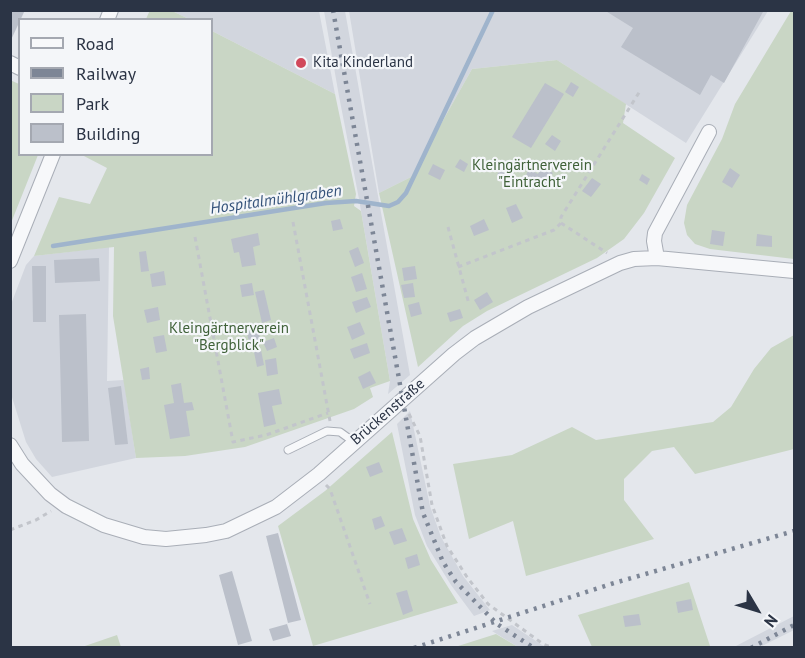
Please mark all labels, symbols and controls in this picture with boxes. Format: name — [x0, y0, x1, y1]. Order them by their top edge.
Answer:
legend — [18, 18, 213, 156]
text: Road — [76, 32, 114, 55]
place label: Kita Kinderland — [313, 54, 413, 72]
marker: Kita Kinderland — [294, 56, 308, 70]
text: Railway — [76, 62, 136, 85]
text: Park — [76, 92, 109, 115]
text: Building — [76, 122, 140, 145]
park label: Kleingärtnerverein "Eintracht" — [472, 157, 592, 192]
water label: Hospitalmühlgraben — [209, 181, 343, 219]
park label: Kleingärtnerverein "Bergblick" — [169, 320, 289, 355]
street label: Brückenstraße — [347, 375, 429, 449]
north arrow — [727, 580, 787, 640]
text: N — [760, 611, 782, 631]

